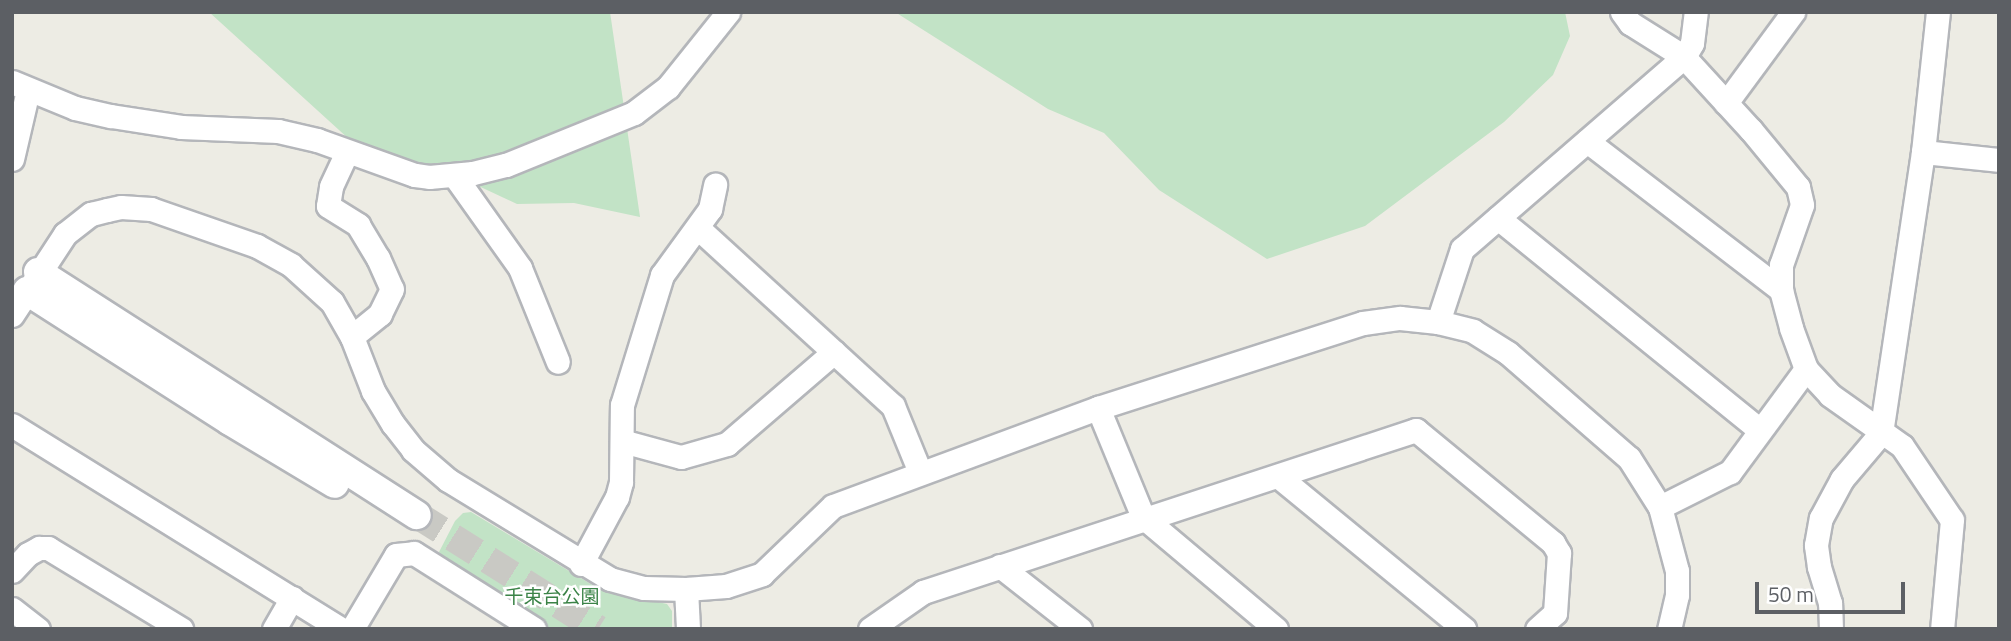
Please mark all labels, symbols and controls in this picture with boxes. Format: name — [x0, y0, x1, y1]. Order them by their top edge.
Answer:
scale bar — [1759, 568, 1910, 612]
text: 50 m — [1768, 578, 1814, 610]
park label: 千束台公園 — [505, 585, 599, 607]

